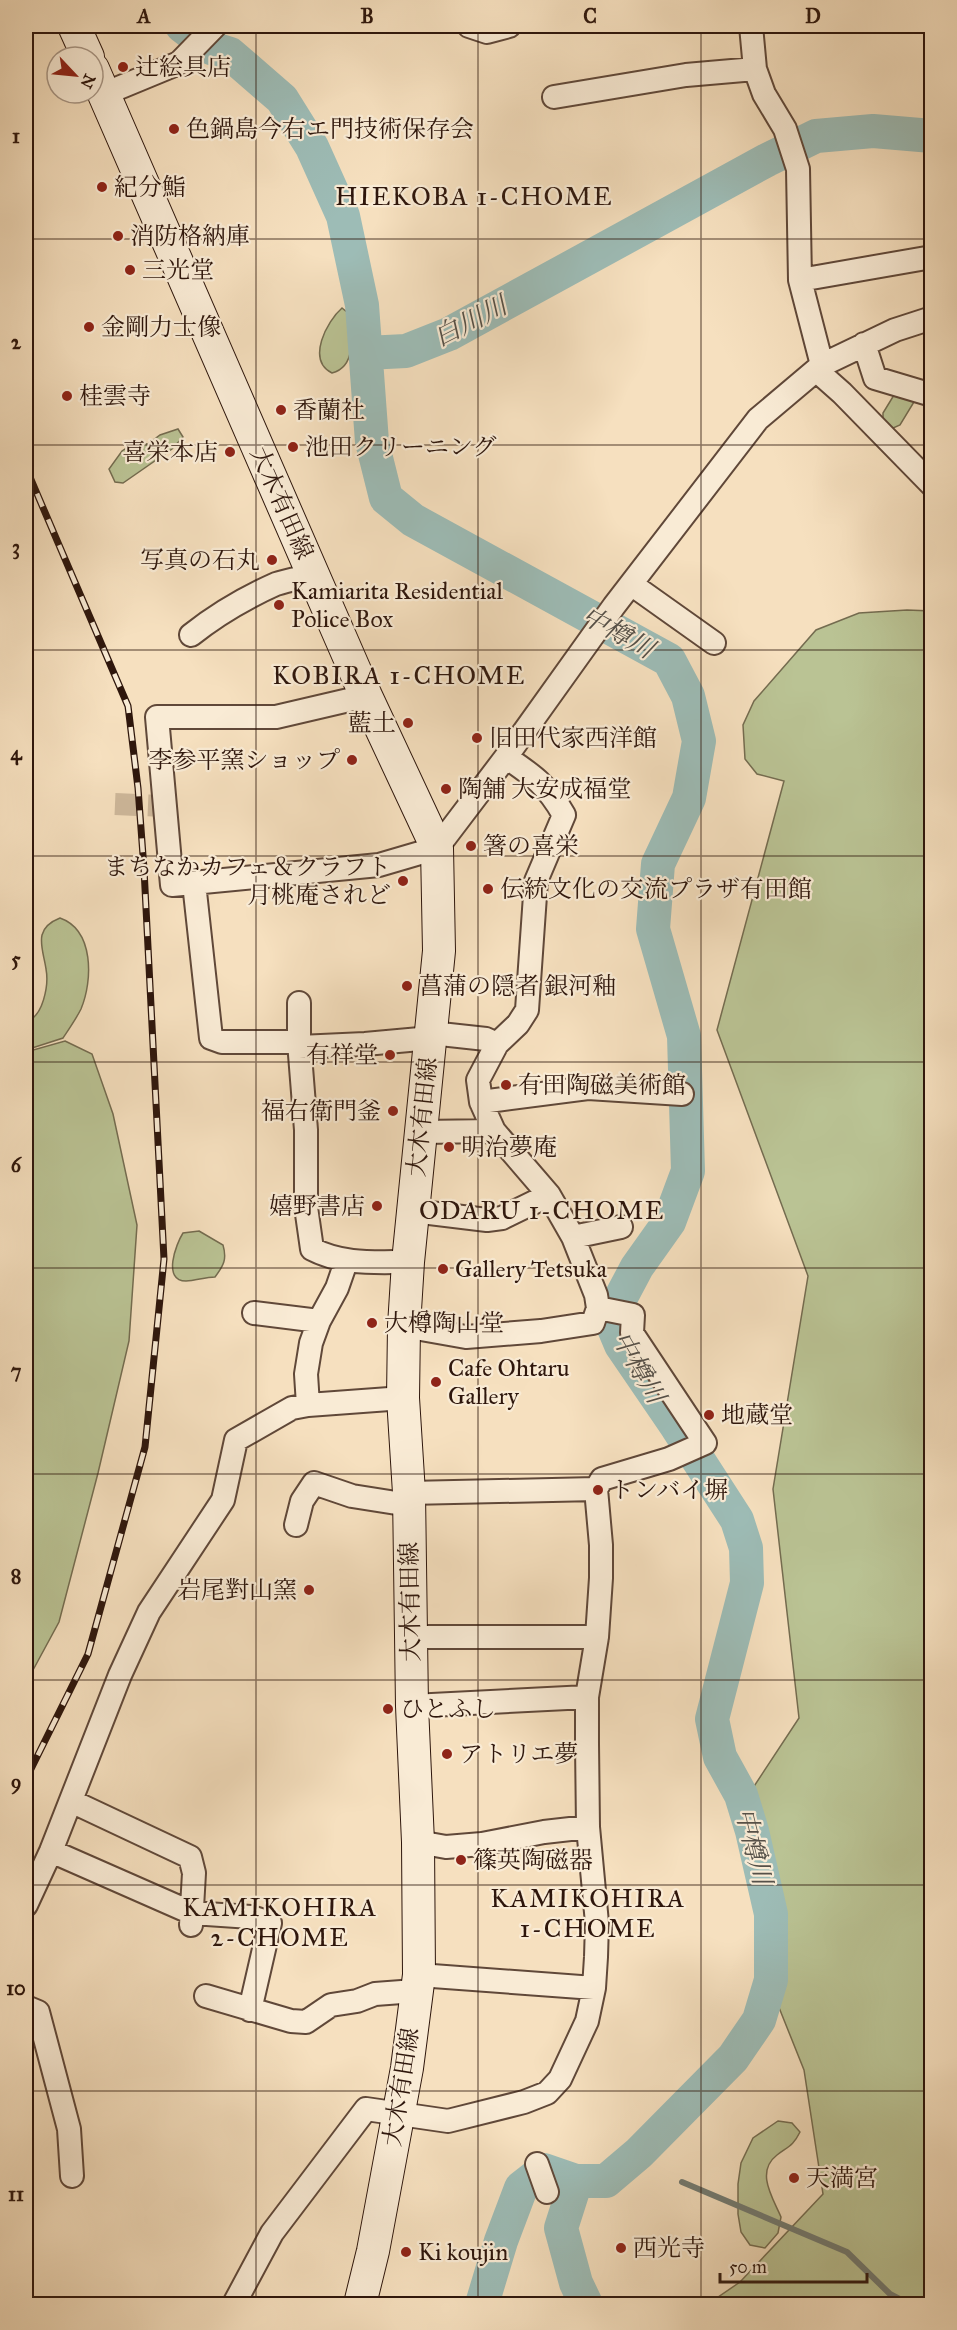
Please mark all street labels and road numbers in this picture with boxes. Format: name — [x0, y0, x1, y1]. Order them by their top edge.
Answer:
street label: 大木有田線 — [244, 442, 320, 564]
street label: 大木有田線 — [401, 1056, 443, 1178]
street label: 大木有田線 — [394, 1542, 426, 1662]
street label: 大木有田線 — [377, 2025, 425, 2149]

